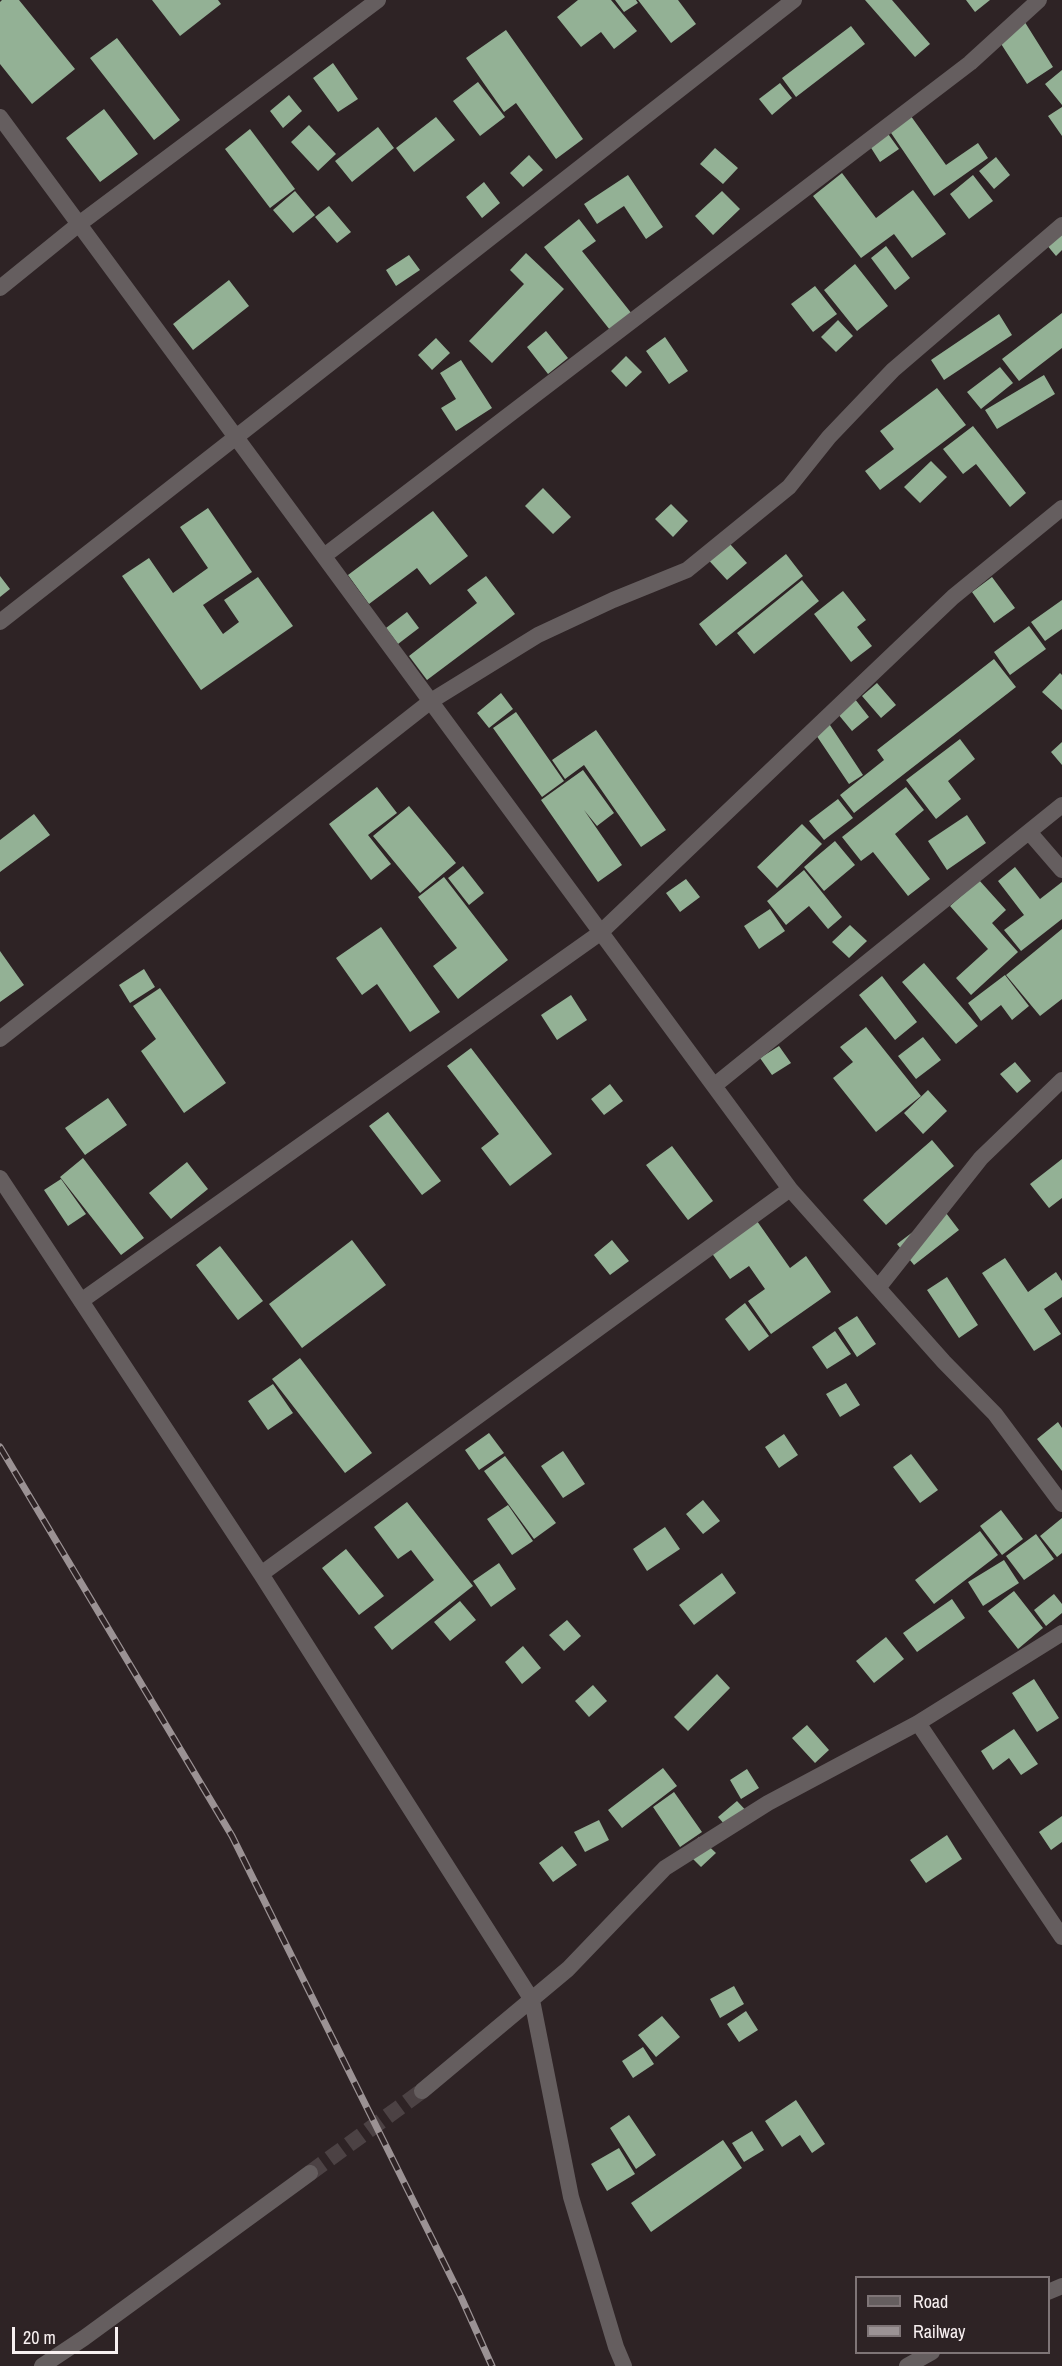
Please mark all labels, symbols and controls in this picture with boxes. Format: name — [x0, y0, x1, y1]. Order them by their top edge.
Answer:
legend — [855, 2276, 1050, 2354]
text: Road — [913, 2289, 948, 2314]
scale bar — [15, 2315, 122, 2353]
text: Railway — [913, 2319, 966, 2344]
text: 20 m — [23, 2325, 56, 2350]

